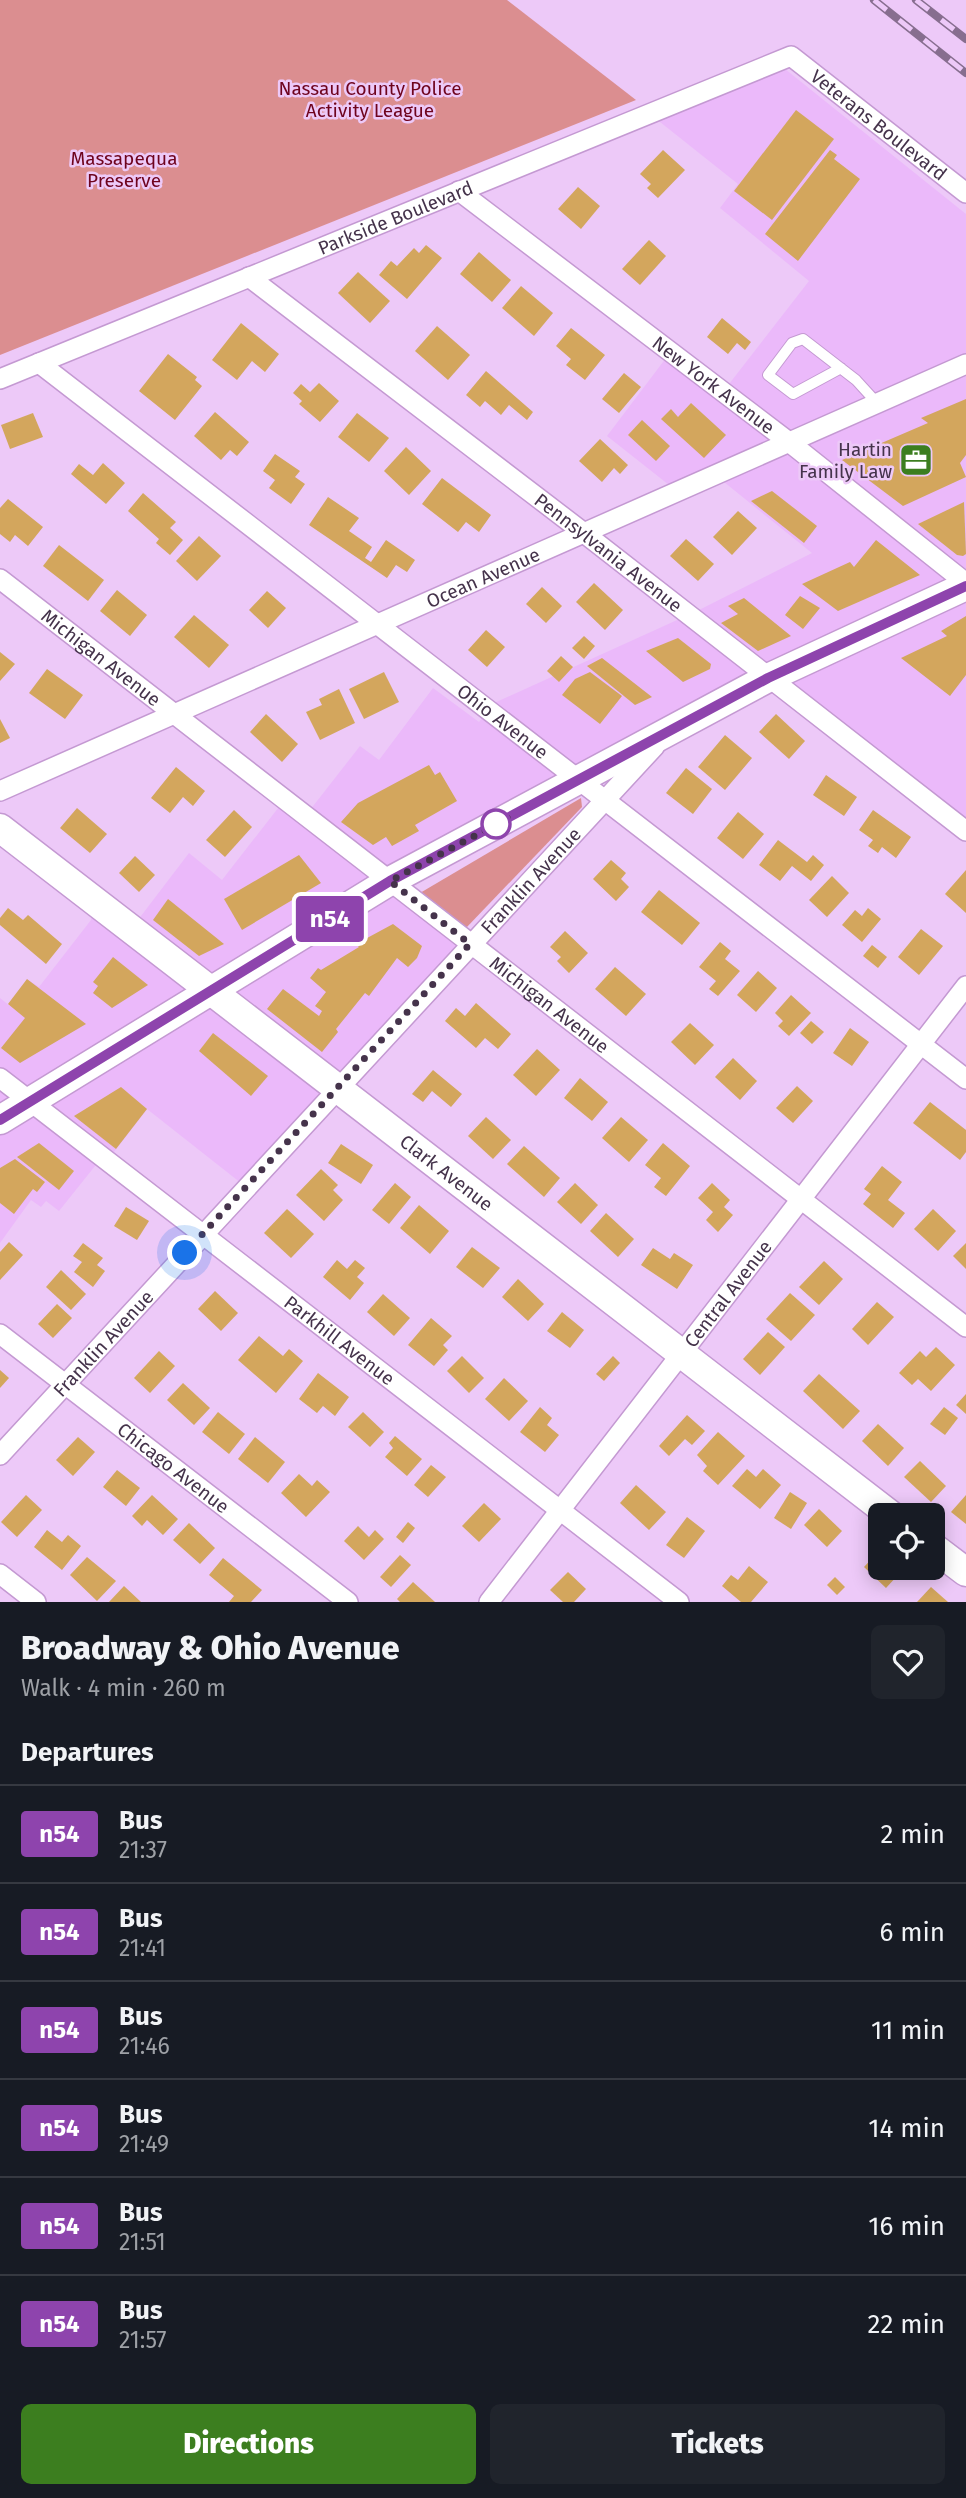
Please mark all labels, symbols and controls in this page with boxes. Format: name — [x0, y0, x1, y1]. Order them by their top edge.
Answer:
street label: Veterans Boulevard — [806, 64, 952, 185]
park label: Nassau County Police Activity League — [278, 77, 462, 122]
park label: Massapequa Preserve — [70, 147, 178, 192]
street label: Parkside Boulevard — [314, 176, 476, 259]
street label: New York Avenue — [648, 331, 779, 439]
place label: Hartin Family Law — [799, 438, 892, 483]
office icon: Hartin Family Law — [897, 441, 935, 479]
street label: Pennsylvania Avenue — [530, 488, 687, 617]
street label: Ocean Avenue — [423, 542, 543, 613]
street label: Michigan Avenue — [37, 604, 166, 711]
street label: Ohio Avenue — [453, 679, 553, 764]
unlabelled marker — [481, 809, 511, 839]
street label: Franklin Avenue — [476, 823, 586, 939]
line badge: n54 — [290, 896, 370, 942]
text: n54 — [310, 905, 350, 933]
street label: Michigan Avenue — [485, 951, 614, 1058]
street label: Clark Avenue — [395, 1129, 498, 1216]
your location — [167, 1235, 202, 1270]
street label: Central Avenue — [679, 1236, 776, 1352]
street label: Franklin Avenue — [48, 1285, 158, 1401]
street label: Parkhill Avenue — [280, 1290, 399, 1390]
street label: Chicago Avenue — [113, 1417, 234, 1518]
map controls — [868, 1503, 945, 1580]
button: locate — [868, 1503, 945, 1580]
button: heart — [871, 1625, 945, 1699]
text: Broadway & Ohio Avenue — [21, 1628, 399, 1668]
text: Walk · 4 min · 260 m — [21, 1674, 226, 1702]
text: Departures — [21, 1737, 154, 1768]
text: Bus — [119, 1805, 162, 1836]
text: 2 min — [880, 1819, 945, 1850]
text: n54 — [39, 1820, 80, 1848]
text: 21:37 — [119, 1836, 167, 1864]
text: Bus — [119, 1903, 162, 1934]
text: 6 min — [879, 1917, 945, 1948]
text: n54 — [39, 1918, 80, 1946]
text: 21:41 — [119, 1934, 166, 1962]
text: Bus — [119, 2001, 162, 2032]
text: 11 min — [871, 2015, 945, 2046]
text: n54 — [39, 2016, 80, 2044]
text: 21:46 — [119, 2032, 170, 2060]
text: Bus — [119, 2099, 162, 2130]
text: 14 min — [868, 2113, 945, 2144]
text: n54 — [39, 2114, 80, 2142]
text: 21:49 — [119, 2130, 169, 2158]
text: Bus — [119, 2197, 162, 2228]
text: 16 min — [868, 2211, 945, 2242]
text: n54 — [39, 2212, 80, 2240]
text: 21:51 — [119, 2228, 166, 2256]
text: Bus — [119, 2295, 162, 2326]
text: 22 min — [868, 2309, 945, 2340]
text: n54 — [39, 2310, 80, 2338]
text: 21:57 — [119, 2326, 167, 2354]
button: Directions — [21, 2404, 476, 2484]
button: Tickets — [490, 2404, 945, 2484]

